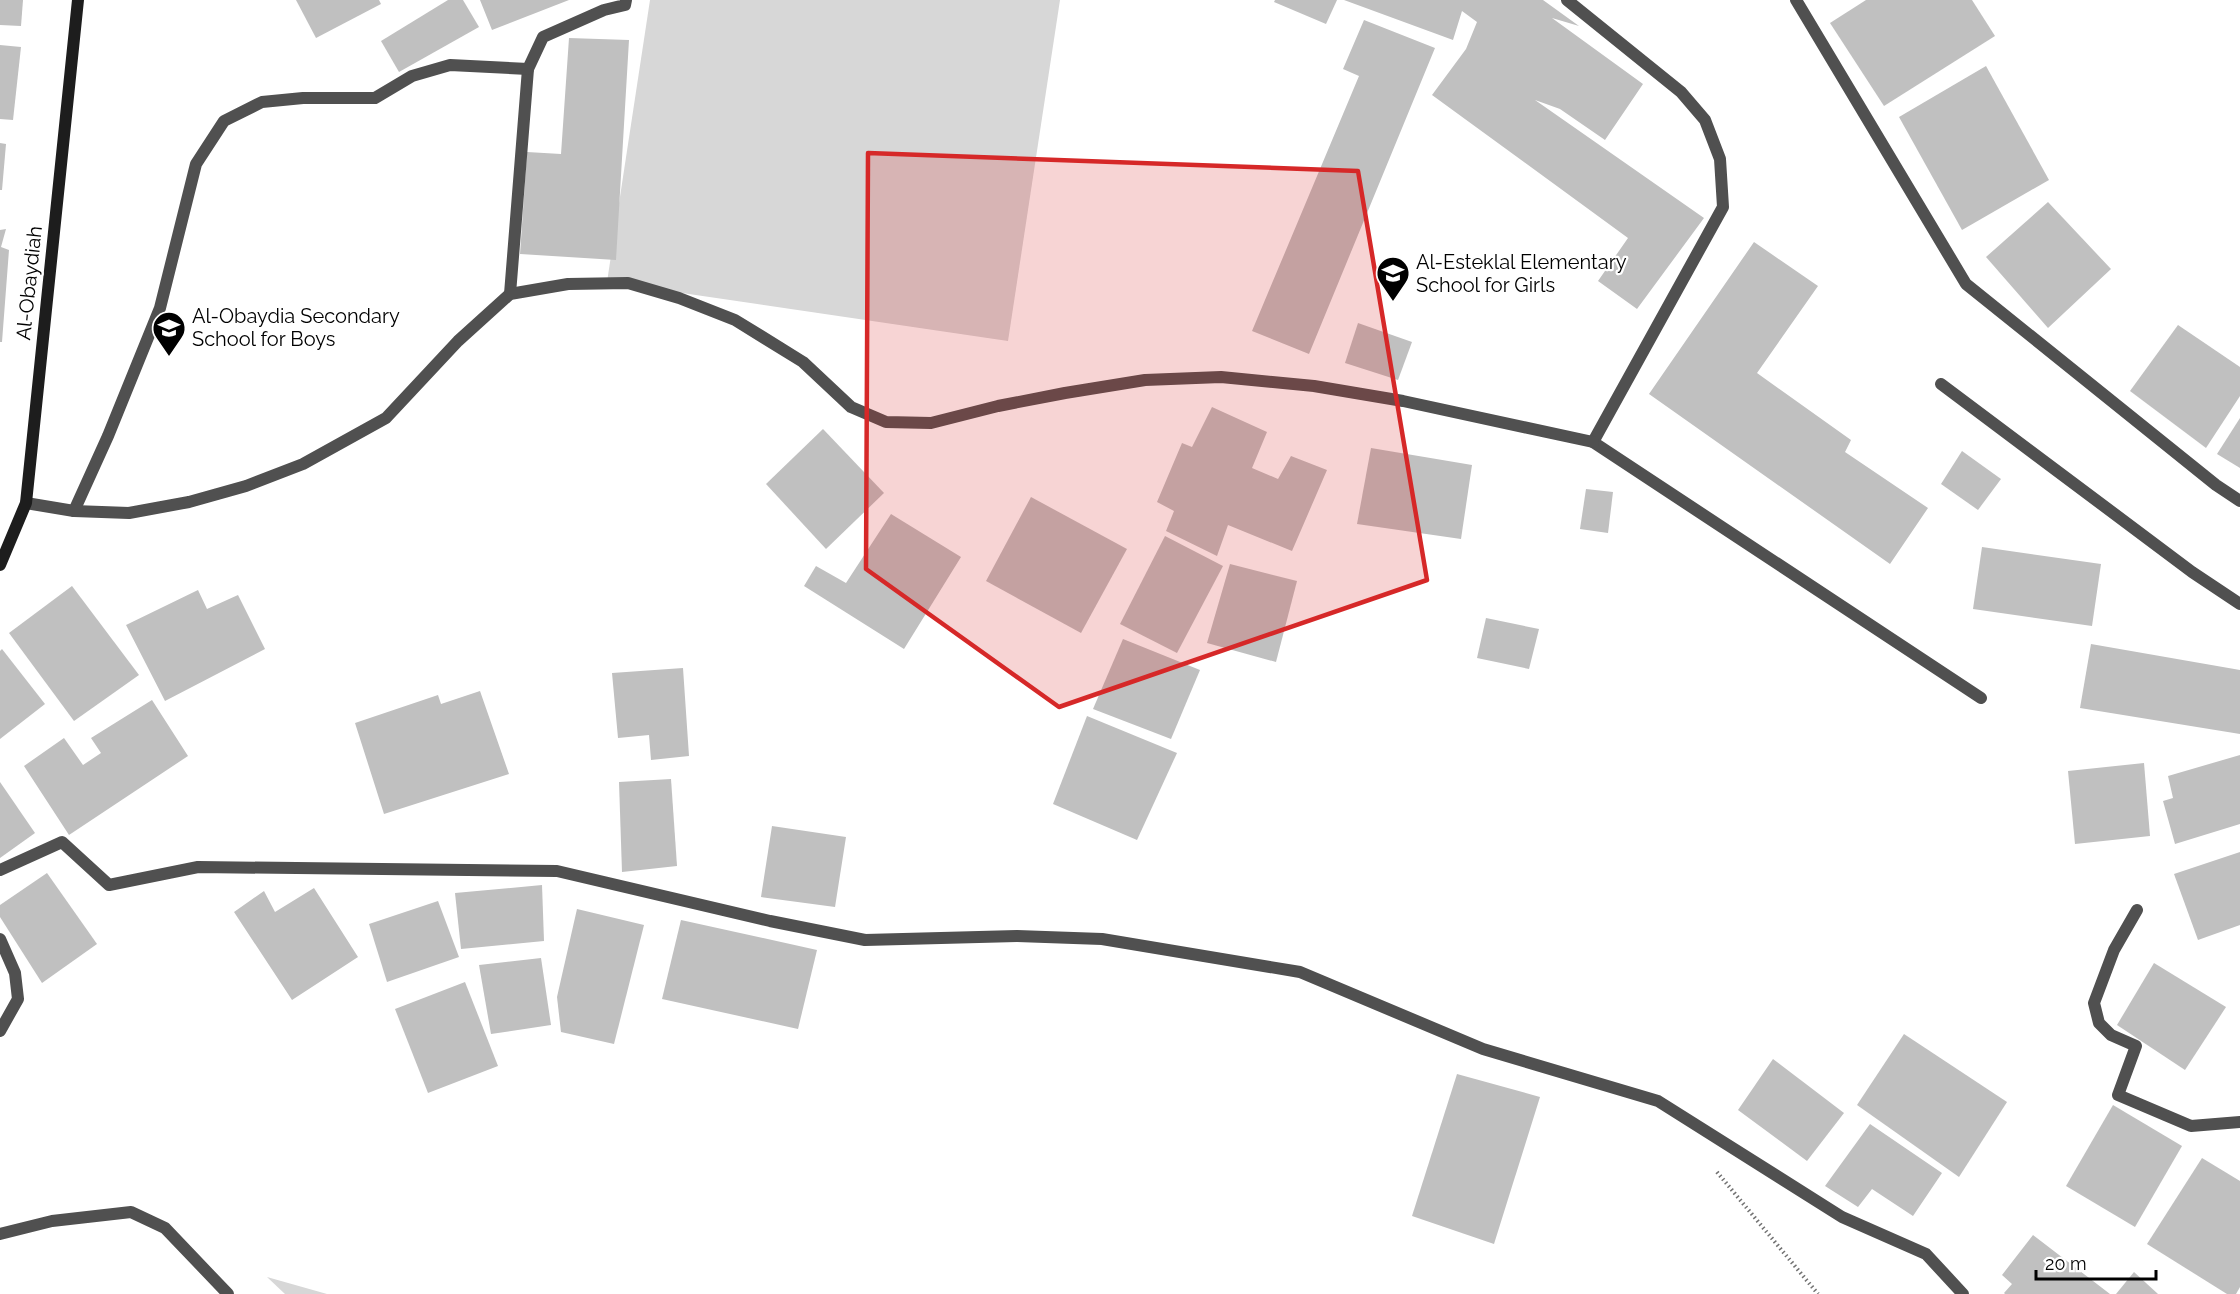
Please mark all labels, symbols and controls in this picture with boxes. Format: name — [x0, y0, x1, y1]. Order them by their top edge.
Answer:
street label: Al-Obaydiah — [11, 225, 47, 341]
place label: Al-Esteklal Elementary School for Girls — [1416, 250, 1627, 297]
school or university icon: Al-Esteklal Elementary School for Girls — [1375, 255, 1411, 302]
place label: Al-Obaydia Secondary School for Boys — [192, 304, 400, 351]
school or university icon: Al-Obaydia Secondary School for Boys — [151, 310, 187, 357]
scale bar — [2036, 1243, 2156, 1281]
text: 20 m — [2045, 1253, 2087, 1274]

